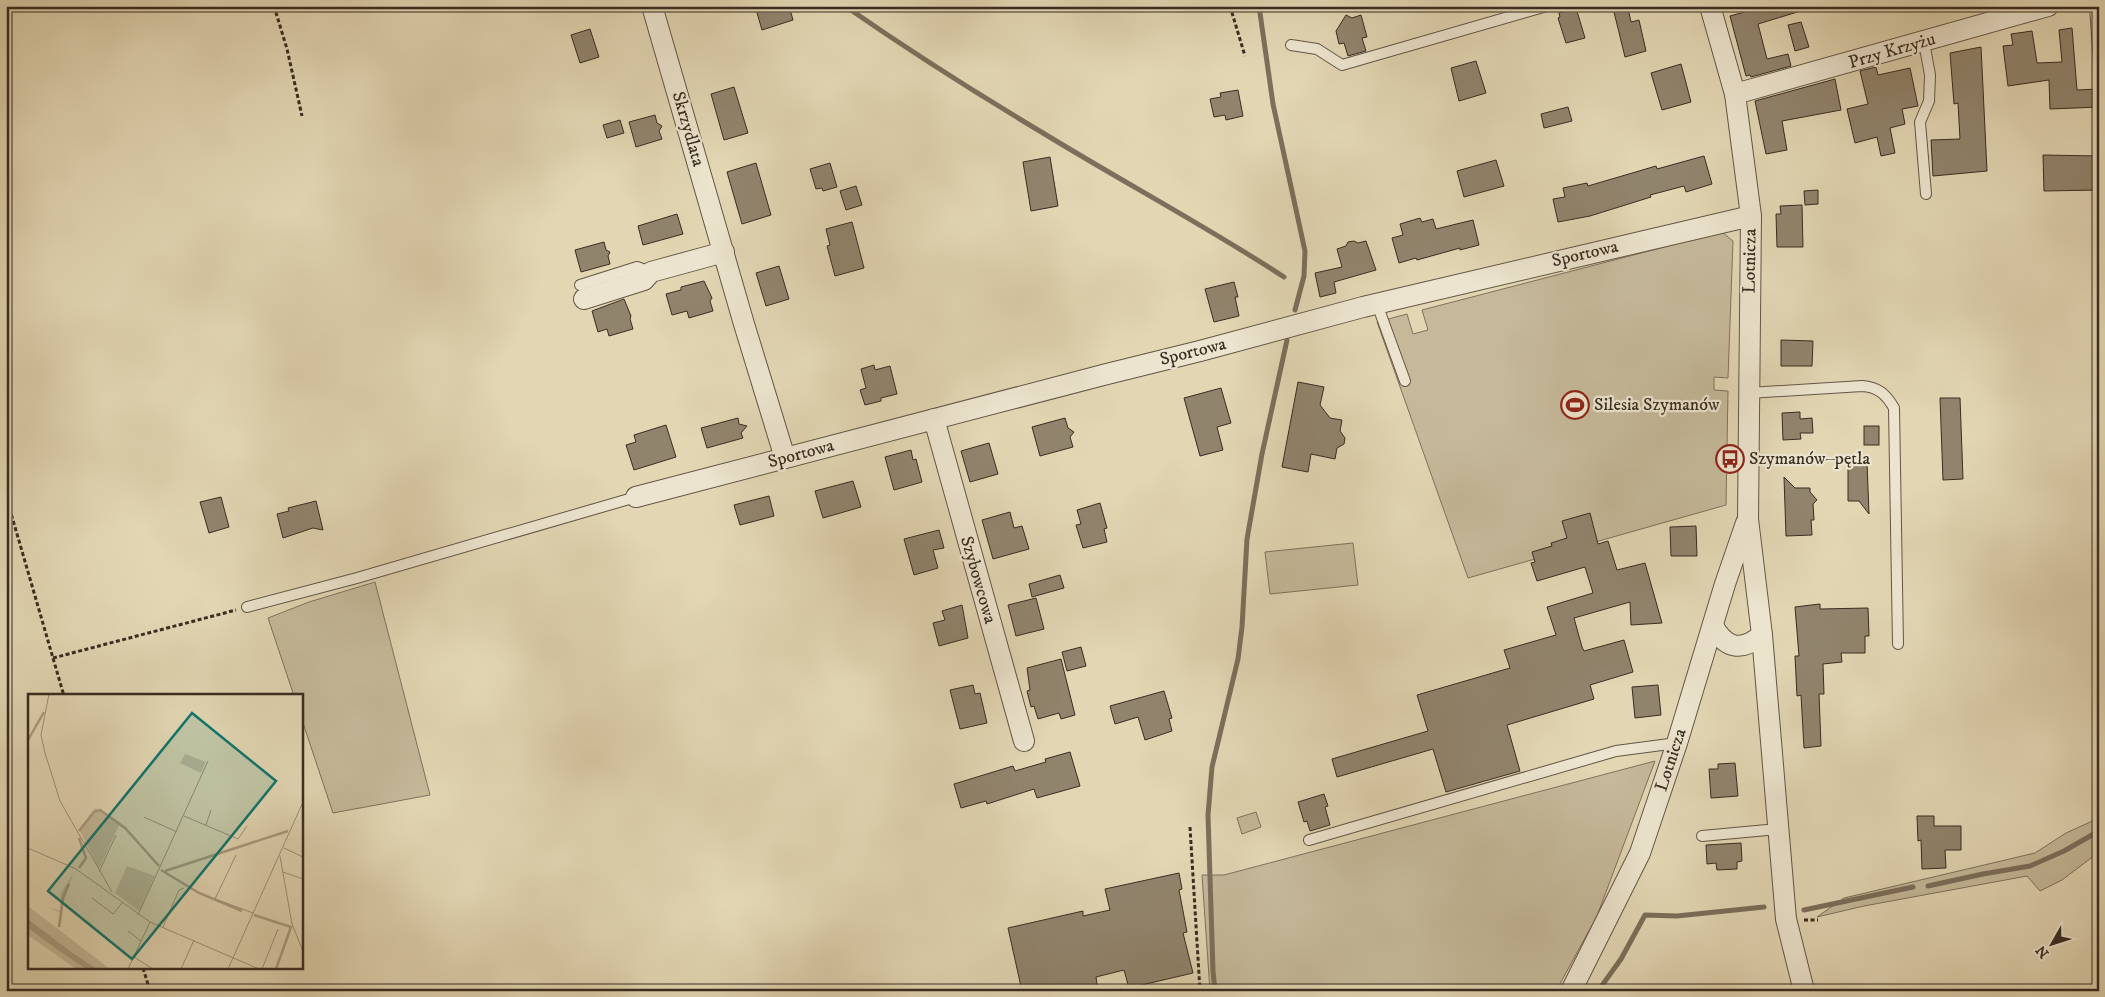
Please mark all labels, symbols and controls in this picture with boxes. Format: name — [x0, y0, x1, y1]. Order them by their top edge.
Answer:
street label: Przy Krzyżu — [1846, 28, 1938, 74]
street label: Skrzydlata — [667, 89, 709, 169]
street label: Lotnicza — [1738, 228, 1762, 294]
street label: Sportowa — [1550, 236, 1621, 272]
street label: Sportowa — [1158, 333, 1229, 371]
sports icon: Silesia Szymanów — [1560, 390, 1590, 420]
place label: Silesia Szymanów — [1594, 394, 1720, 416]
street label: Sportowa — [766, 435, 837, 473]
bus stop icon: Szymanów–pętla — [1715, 444, 1745, 474]
place label: Szymanów–pętla — [1749, 448, 1871, 470]
street label: Szybowcowa — [955, 534, 1001, 627]
inset map — [28, 694, 302, 970]
street label: Lotnicza — [1651, 725, 1692, 794]
north arrow — [2028, 920, 2078, 970]
text: N — [2032, 941, 2053, 962]

